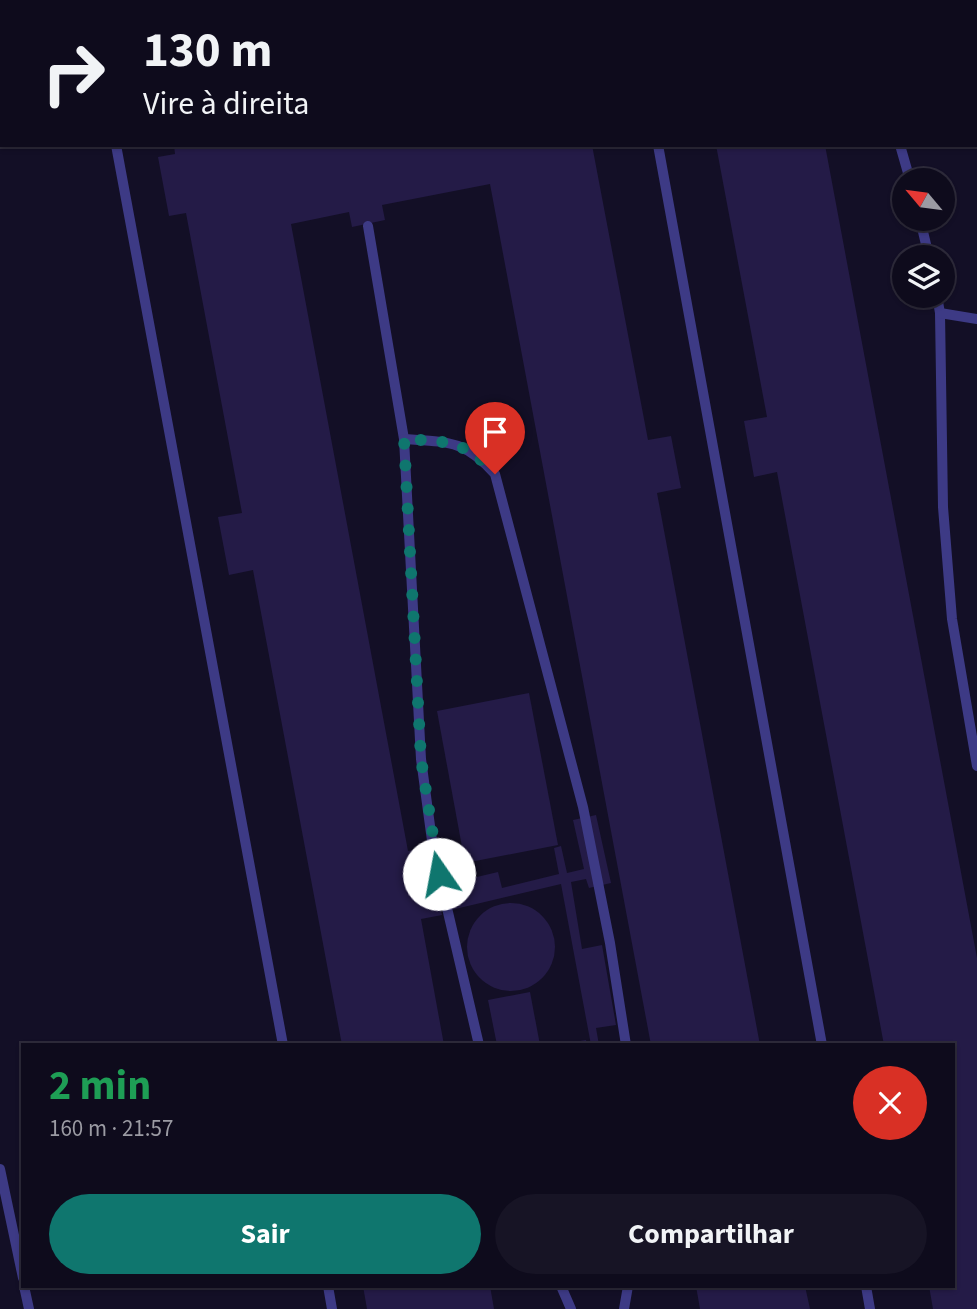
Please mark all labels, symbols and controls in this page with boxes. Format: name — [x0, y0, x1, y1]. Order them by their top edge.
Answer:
text: 130 m — [143, 16, 272, 86]
icon: right — [28, 28, 119, 119]
text: Vire à direita — [143, 81, 309, 127]
north arrow — [892, 168, 956, 231]
map controls — [892, 168, 955, 308]
button: layers — [892, 245, 955, 308]
pin — [465, 402, 525, 474]
icon: arrive — [476, 413, 514, 451]
position arrow — [402, 837, 476, 911]
text: 2 min — [49, 1056, 151, 1116]
button: close — [853, 1066, 927, 1140]
text: 160 m · 21:57 — [49, 1112, 173, 1145]
button: Sair — [49, 1194, 481, 1274]
button: Compartilhar — [495, 1194, 927, 1274]

